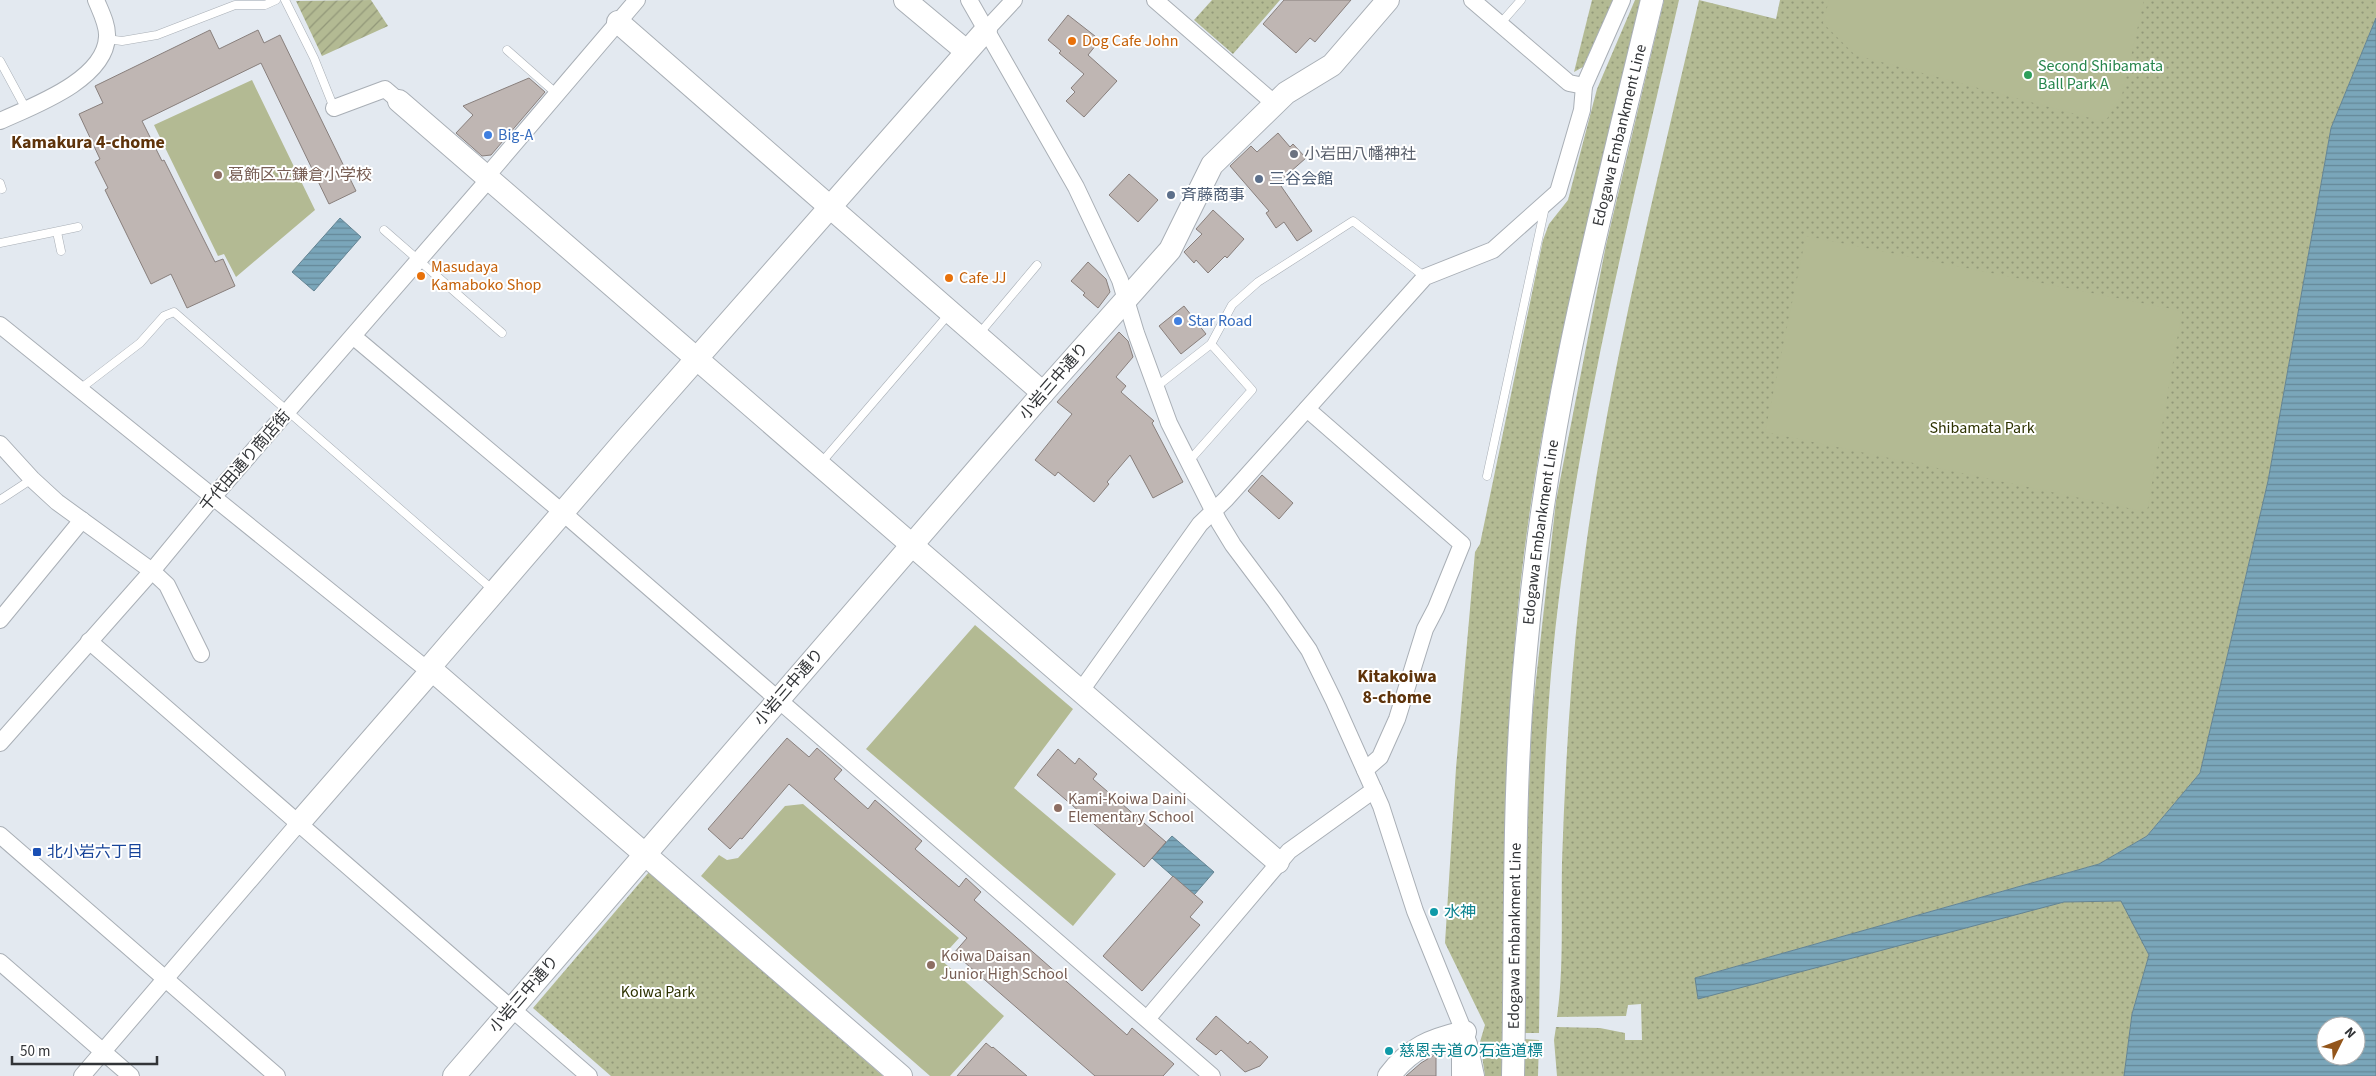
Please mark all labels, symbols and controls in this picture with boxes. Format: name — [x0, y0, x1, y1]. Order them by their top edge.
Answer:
place label: Dog Cafe John — [1082, 30, 1178, 52]
marker: Dog Cafe John — [1066, 35, 1078, 47]
street label: Edogawa Embankment Line — [1587, 42, 1652, 228]
place label: Second Shibamata Ball Park A — [2038, 55, 2163, 95]
marker: Second Shibamata Ball Park A — [2022, 69, 2034, 81]
place label: Big-A — [498, 124, 533, 146]
marker: Big-A — [482, 129, 494, 141]
district label: Kamakura 4-chome — [11, 130, 165, 155]
place label: 小岩田八幡神社 — [1304, 143, 1416, 165]
marker: 小岩田八幡神社 — [1288, 148, 1300, 160]
place label: 葛飾区立鎌倉小学校 — [228, 164, 372, 186]
place label: 三谷会館 — [1269, 168, 1333, 190]
marker: 葛飾区立鎌倉小学校 — [212, 169, 224, 181]
marker: 三谷会館 — [1253, 173, 1265, 185]
place label: 斉藤商事 — [1181, 184, 1245, 206]
marker: 斉藤商事 — [1165, 189, 1177, 201]
place label: Masudaya Kamaboko Shop — [431, 256, 542, 296]
place label: Cafe JJ — [959, 267, 1007, 289]
marker: Masudaya Kamaboko Shop — [415, 270, 427, 282]
marker: Cafe JJ — [943, 272, 955, 284]
place label: Star Road — [1188, 310, 1252, 332]
marker: Star Road — [1172, 315, 1184, 327]
street label: 小岩三中通り — [1014, 338, 1094, 424]
street label: 千代田通り商店街 — [195, 405, 295, 517]
park label: Shibamata Park — [1929, 417, 2035, 439]
street label: Edogawa Embankment Line — [1517, 438, 1564, 626]
street label: 小岩三中通り — [749, 644, 829, 730]
district label: Kitakoiwa 8-chome — [1357, 664, 1437, 710]
place label: Kami-Koiwa Daini Elementary School — [1068, 788, 1194, 828]
marker: Kami-Koiwa Daini Elementary School — [1052, 802, 1064, 814]
place label: 北小岩六丁目 — [47, 841, 143, 863]
street label: Edogawa Embankment Line — [1503, 842, 1527, 1029]
marker: 北小岩六丁目 — [31, 846, 43, 858]
place label: 水神 — [1444, 901, 1476, 923]
marker: 水神 — [1428, 906, 1440, 918]
place label: Koiwa Daisan Junior High School — [941, 945, 1068, 985]
street label: 小岩三中通り — [484, 951, 564, 1037]
marker: Koiwa Daisan Junior High School — [925, 959, 937, 971]
park label: Koiwa Park — [621, 981, 695, 1003]
north arrow — [2316, 1016, 2366, 1066]
text: N — [2339, 1023, 2360, 1043]
scale bar — [12, 1034, 158, 1066]
place label: 慈恩寺道の石造道標 — [1399, 1040, 1543, 1062]
text: 50 m — [20, 1041, 50, 1062]
marker: 慈恩寺道の石造道標 — [1383, 1045, 1395, 1057]

